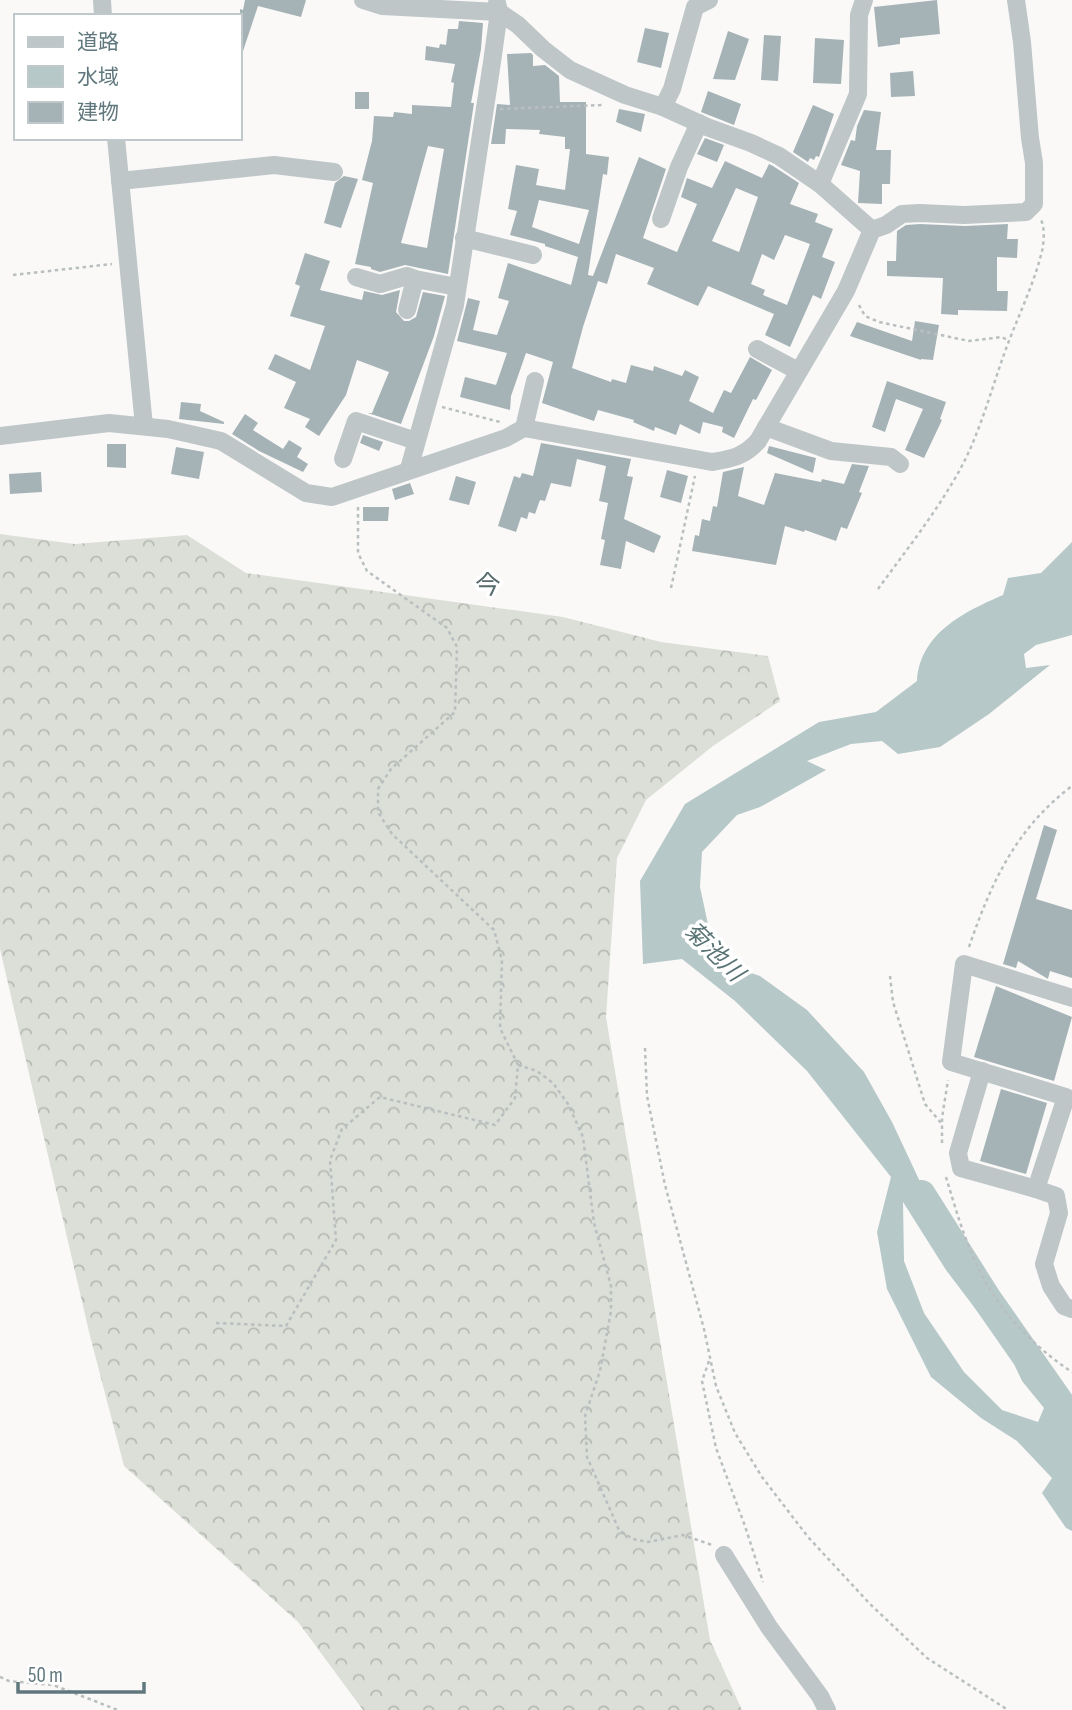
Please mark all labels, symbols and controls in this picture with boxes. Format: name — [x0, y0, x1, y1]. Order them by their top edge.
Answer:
legend — [14, 14, 242, 140]
text: 道路 — [77, 30, 119, 55]
text: 水域 — [77, 65, 119, 90]
text: 建物 — [77, 100, 119, 125]
district label: 今 — [475, 571, 501, 602]
water label: 菊池川 — [678, 916, 752, 990]
scale bar — [18, 1650, 144, 1694]
text: 50 m — [28, 1663, 63, 1688]

